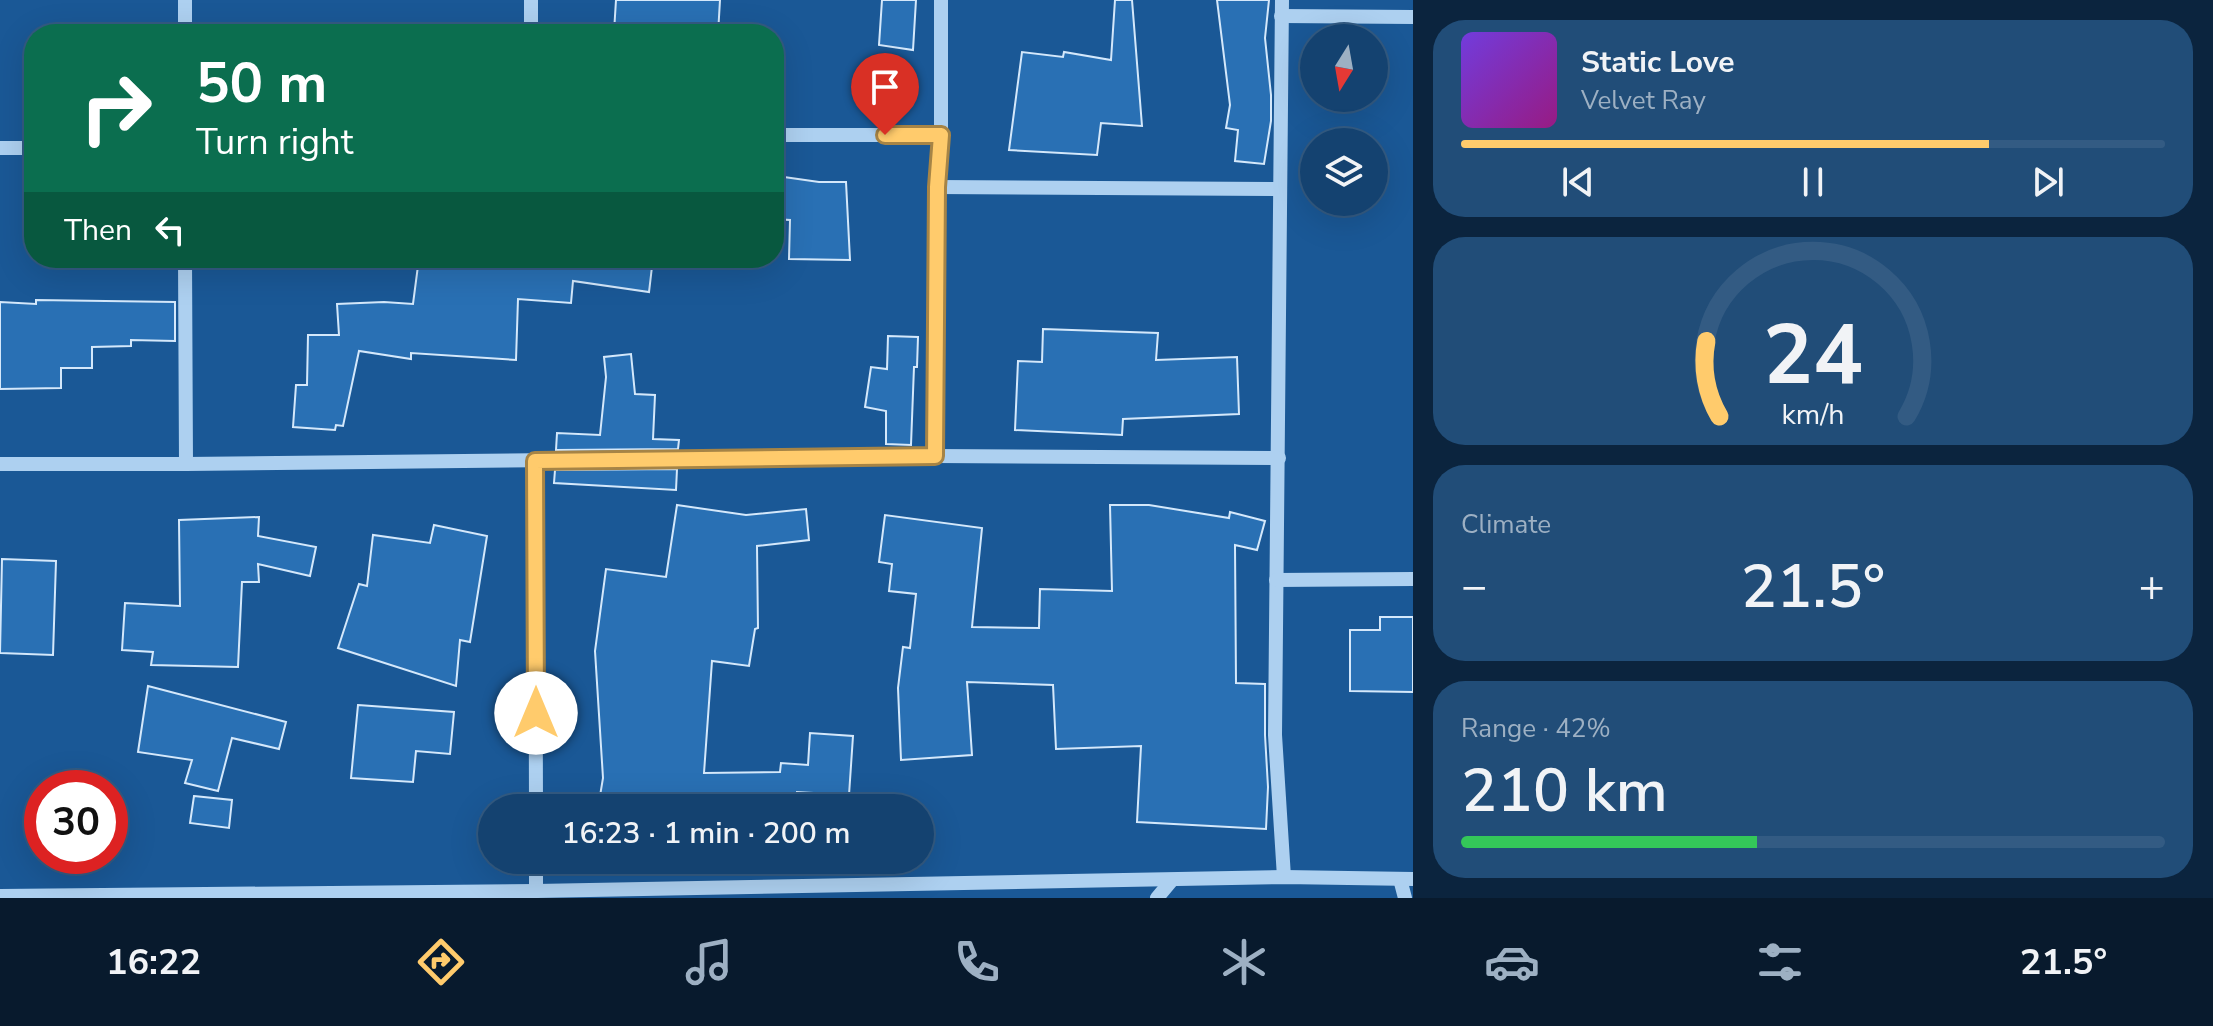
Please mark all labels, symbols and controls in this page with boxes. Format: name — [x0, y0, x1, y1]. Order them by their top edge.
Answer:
north arrow — [1300, 24, 1388, 112]
map controls — [1300, 24, 1388, 216]
text: Static Love — [1581, 42, 1735, 83]
text: 50 m — [196, 45, 327, 122]
pin — [851, 53, 919, 135]
icon: right — [64, 56, 168, 160]
icon: arrive — [863, 65, 907, 109]
text: Velvet Ray — [1581, 83, 1706, 118]
text: Turn right — [196, 118, 353, 167]
button: layers — [1300, 128, 1388, 216]
icon: previous — [1556, 160, 1600, 204]
icon: pause — [1791, 160, 1835, 204]
icon: next — [2026, 160, 2070, 204]
icon: left — [148, 208, 192, 252]
text: Then — [64, 210, 132, 251]
text: 24 — [1763, 298, 1863, 411]
text: km/h — [1782, 395, 1844, 434]
text: Climate — [1461, 507, 1551, 542]
text: 21.5° — [1741, 546, 1885, 628]
text: − — [1461, 557, 1487, 617]
text: + — [2139, 557, 2165, 617]
position arrow — [494, 671, 578, 755]
text: Range · 42% — [1461, 711, 1611, 746]
text: 210 km — [1461, 750, 1668, 832]
speed limit sign: 30 — [24, 770, 128, 874]
text: 16:23 · 1 min · 200 m — [561, 813, 851, 854]
icon: directions — [413, 934, 469, 990]
icon: music — [681, 934, 737, 990]
icon: phone — [949, 934, 1005, 990]
icon: climate — [1216, 934, 1272, 990]
icon: car — [1484, 934, 1540, 990]
icon: filters — [1752, 934, 1808, 990]
text: 16:22 — [106, 938, 201, 987]
text: 21.5° — [2020, 938, 2107, 987]

